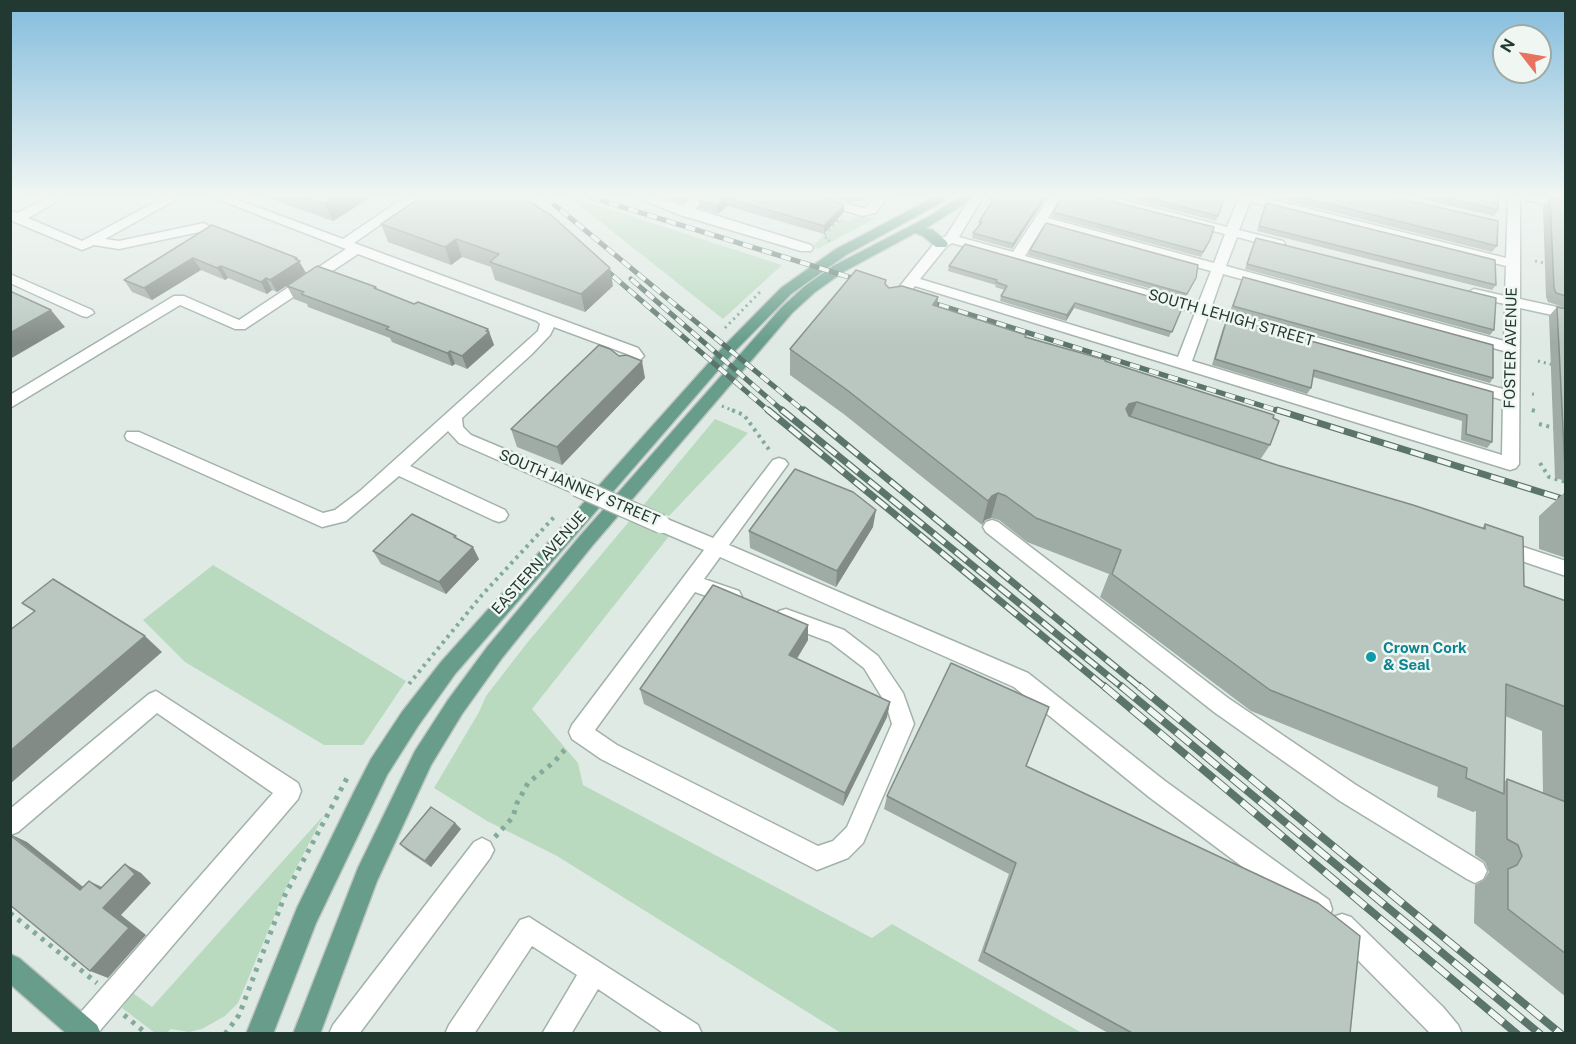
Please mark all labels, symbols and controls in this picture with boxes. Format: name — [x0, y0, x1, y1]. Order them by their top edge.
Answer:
north arrow — [1492, 24, 1552, 84]
text: N — [1496, 35, 1519, 56]
street label: SOUTH LEHIGH STREET — [1146, 286, 1316, 350]
street label: FOSTER AVENUE — [1501, 287, 1521, 409]
street label: SOUTH JANNEY STREET — [496, 446, 662, 530]
street label: EASTERN AVENUE — [488, 508, 590, 618]
place label: Crown Cork & Seal — [1383, 639, 1467, 674]
marker: Crown Cork & Seal — [1364, 650, 1378, 664]

